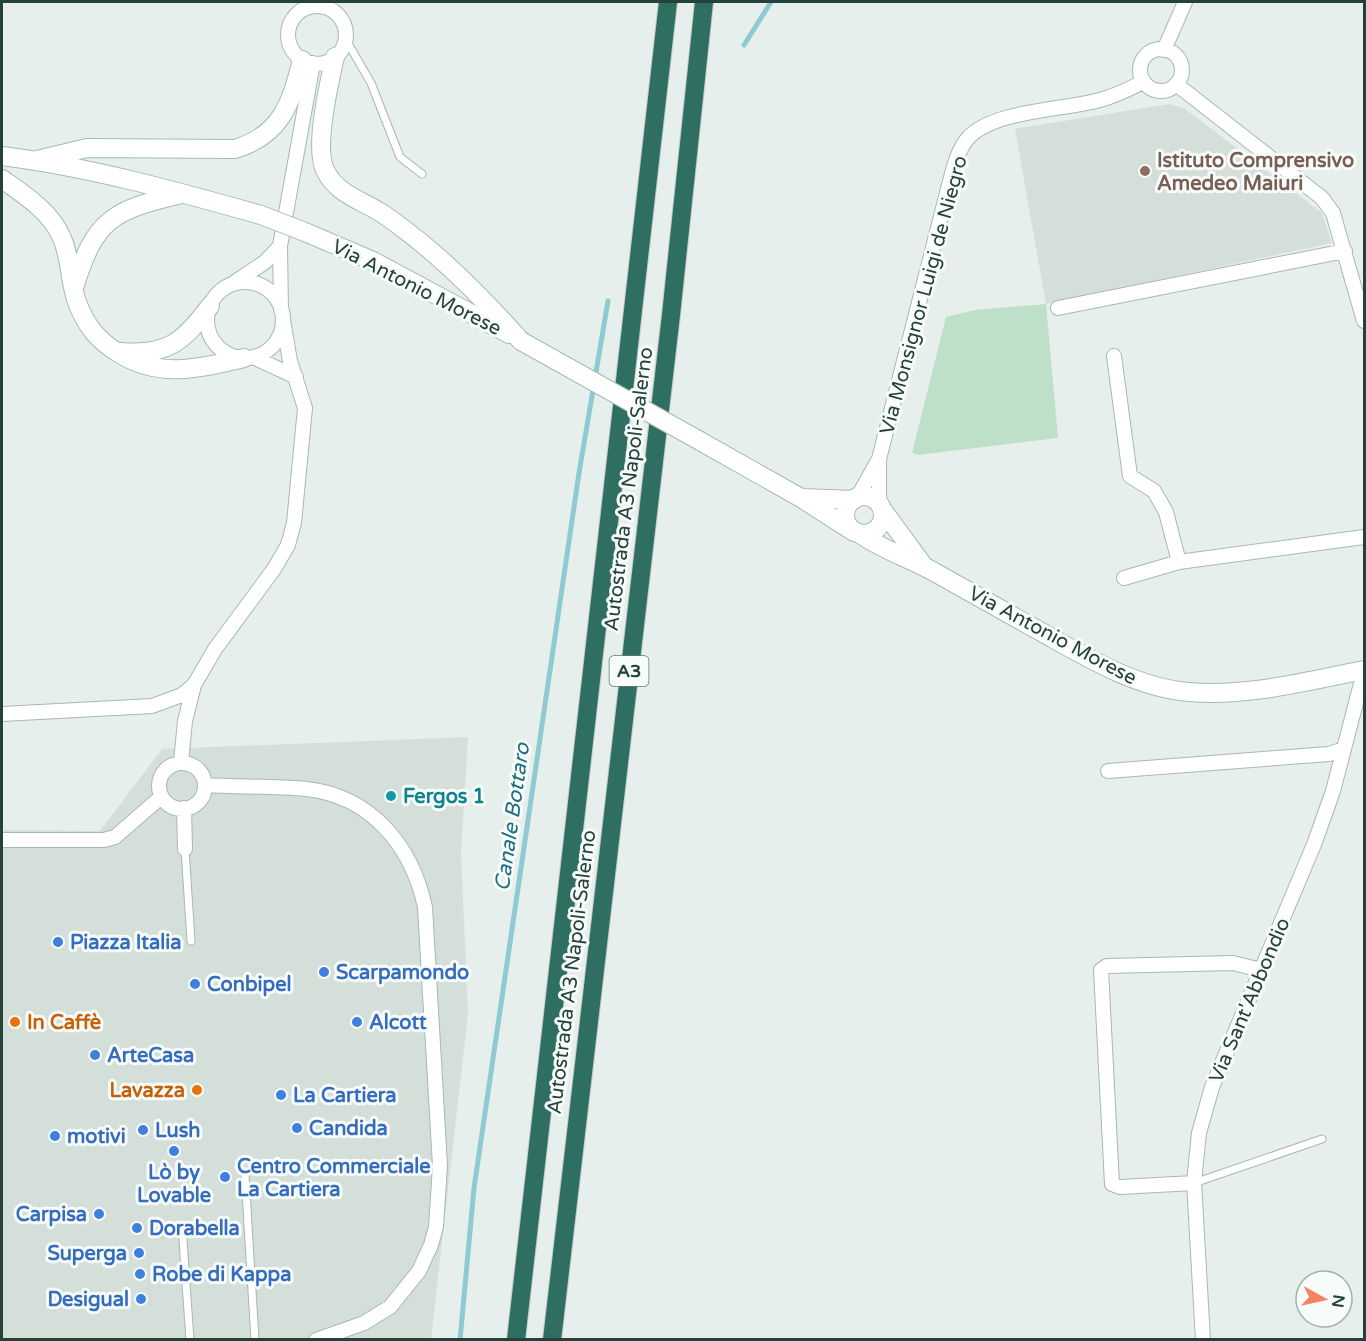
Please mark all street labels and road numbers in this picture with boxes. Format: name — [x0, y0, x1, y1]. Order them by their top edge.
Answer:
street label: Via Monsignor Luigi de Niegro — [875, 153, 973, 437]
street label: Via Antonio Morese — [328, 235, 505, 341]
street label: Autostrada A3 Napoli-Salerno — [600, 346, 658, 633]
street label: Via Antonio Morese — [964, 581, 1141, 690]
road number: A3 — [610, 656, 648, 686]
street label: Autostrada A3 Napoli-Salerno — [543, 829, 601, 1116]
street label: Via Sant'Abbondio — [1204, 914, 1296, 1086]

